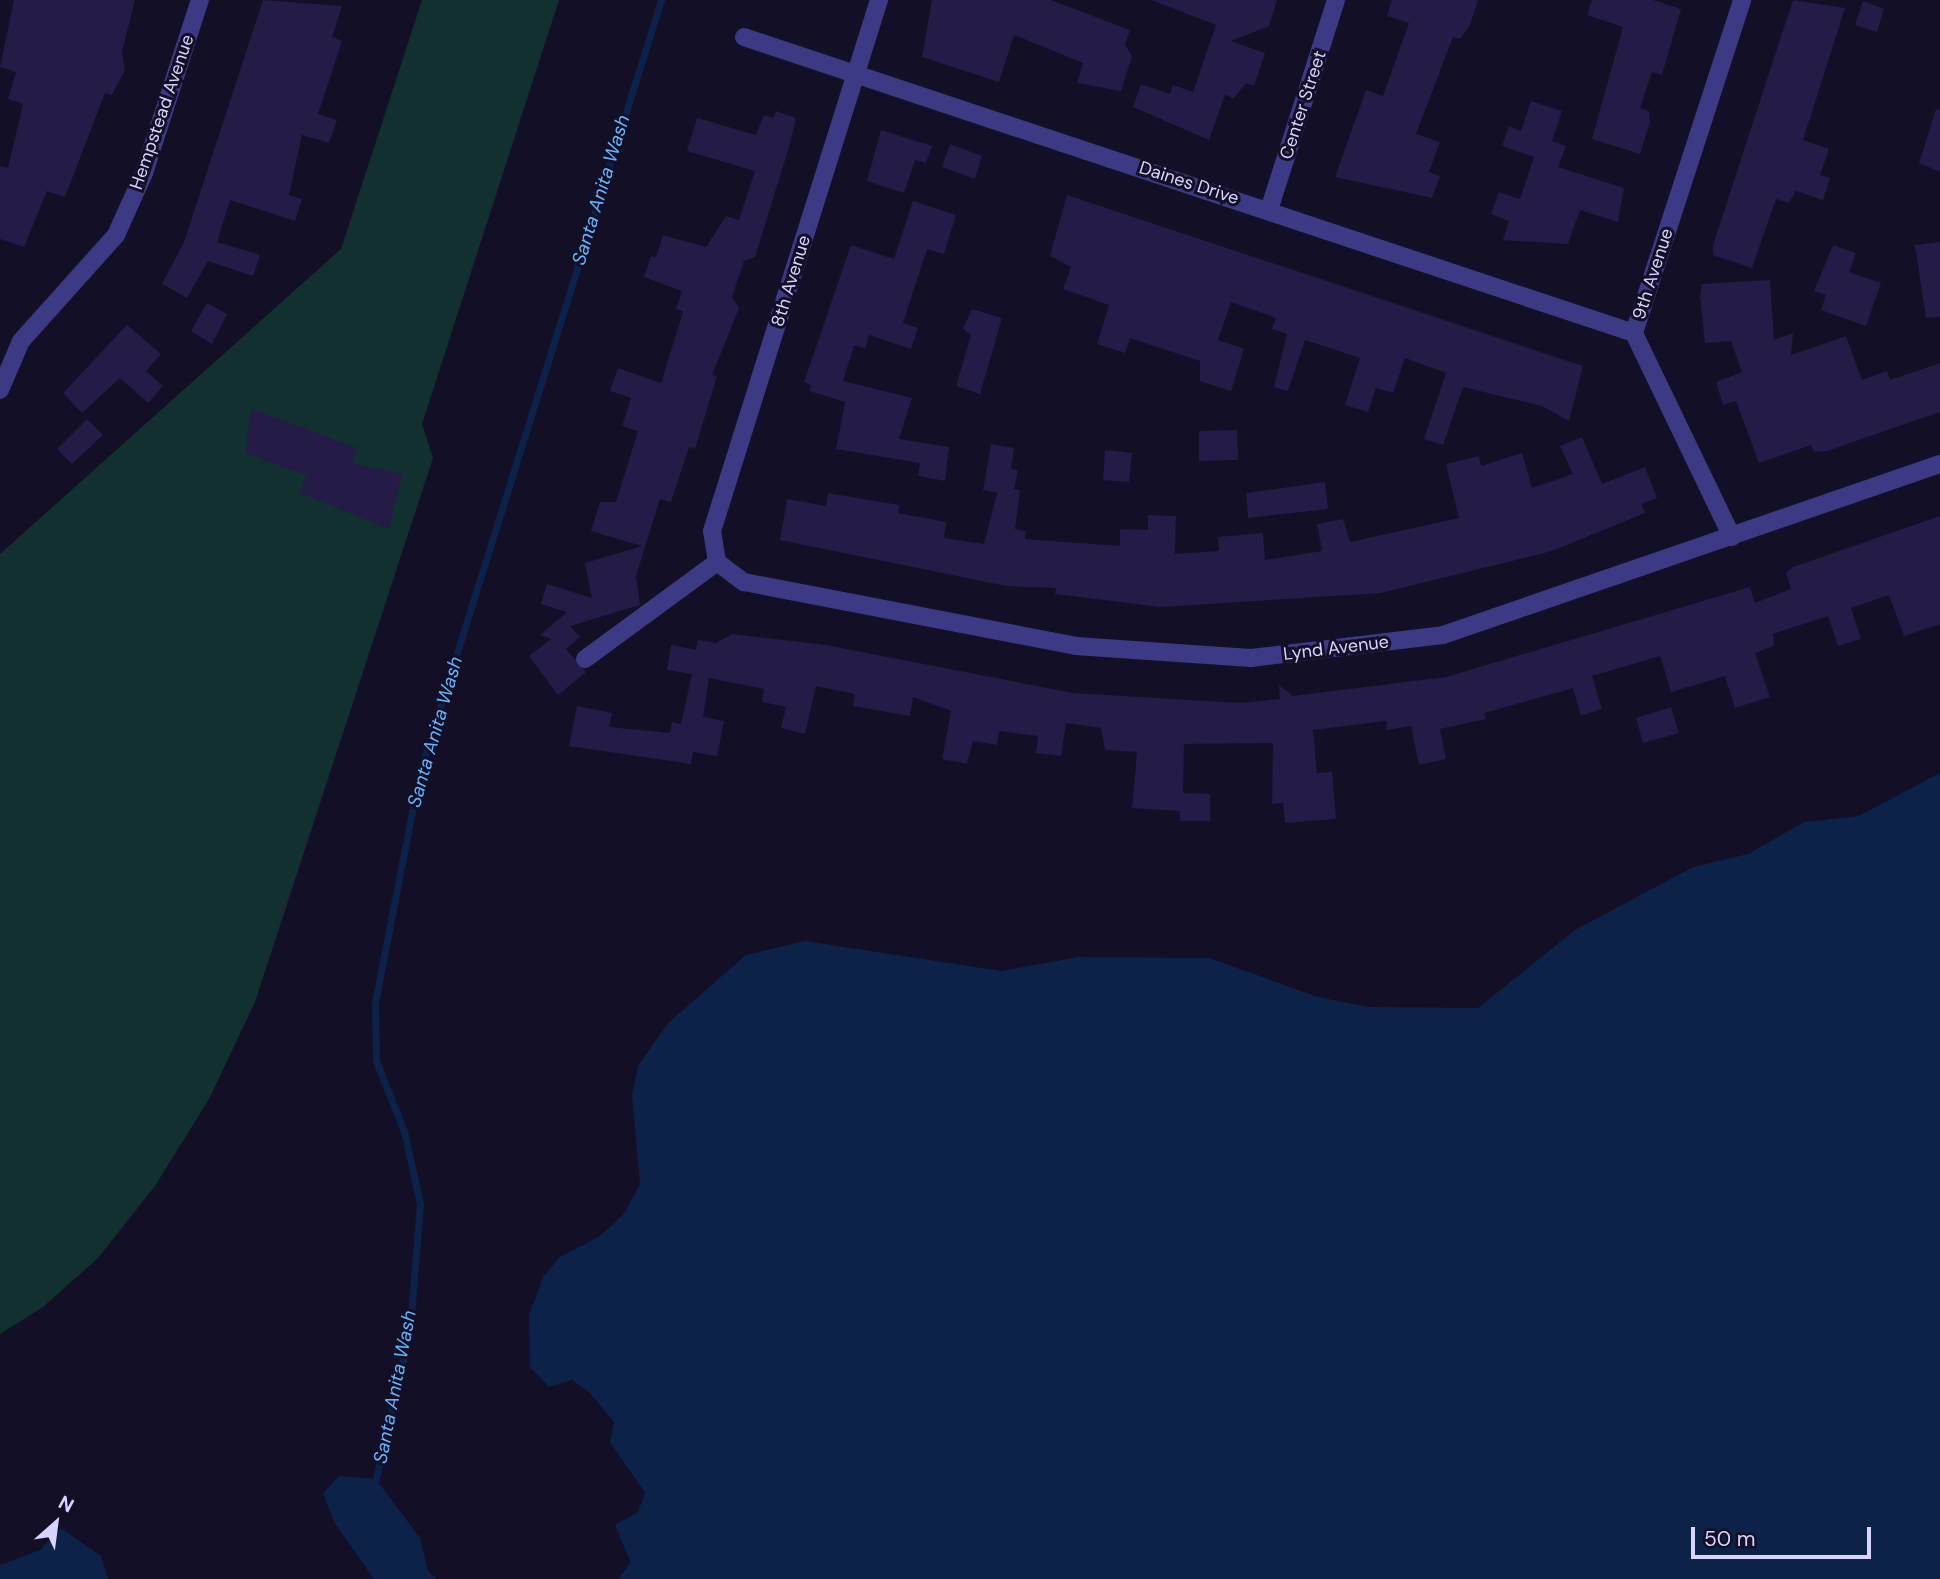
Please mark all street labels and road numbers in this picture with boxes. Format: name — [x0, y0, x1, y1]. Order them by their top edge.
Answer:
street label: Hempstead Avenue — [125, 32, 199, 192]
street label: Center Street — [1275, 48, 1331, 162]
street label: Daines Drive — [1136, 157, 1242, 209]
street label: 9th Avenue — [1628, 226, 1678, 322]
street label: 8th Avenue — [767, 233, 815, 329]
street label: Lynd Avenue — [1282, 631, 1390, 665]

